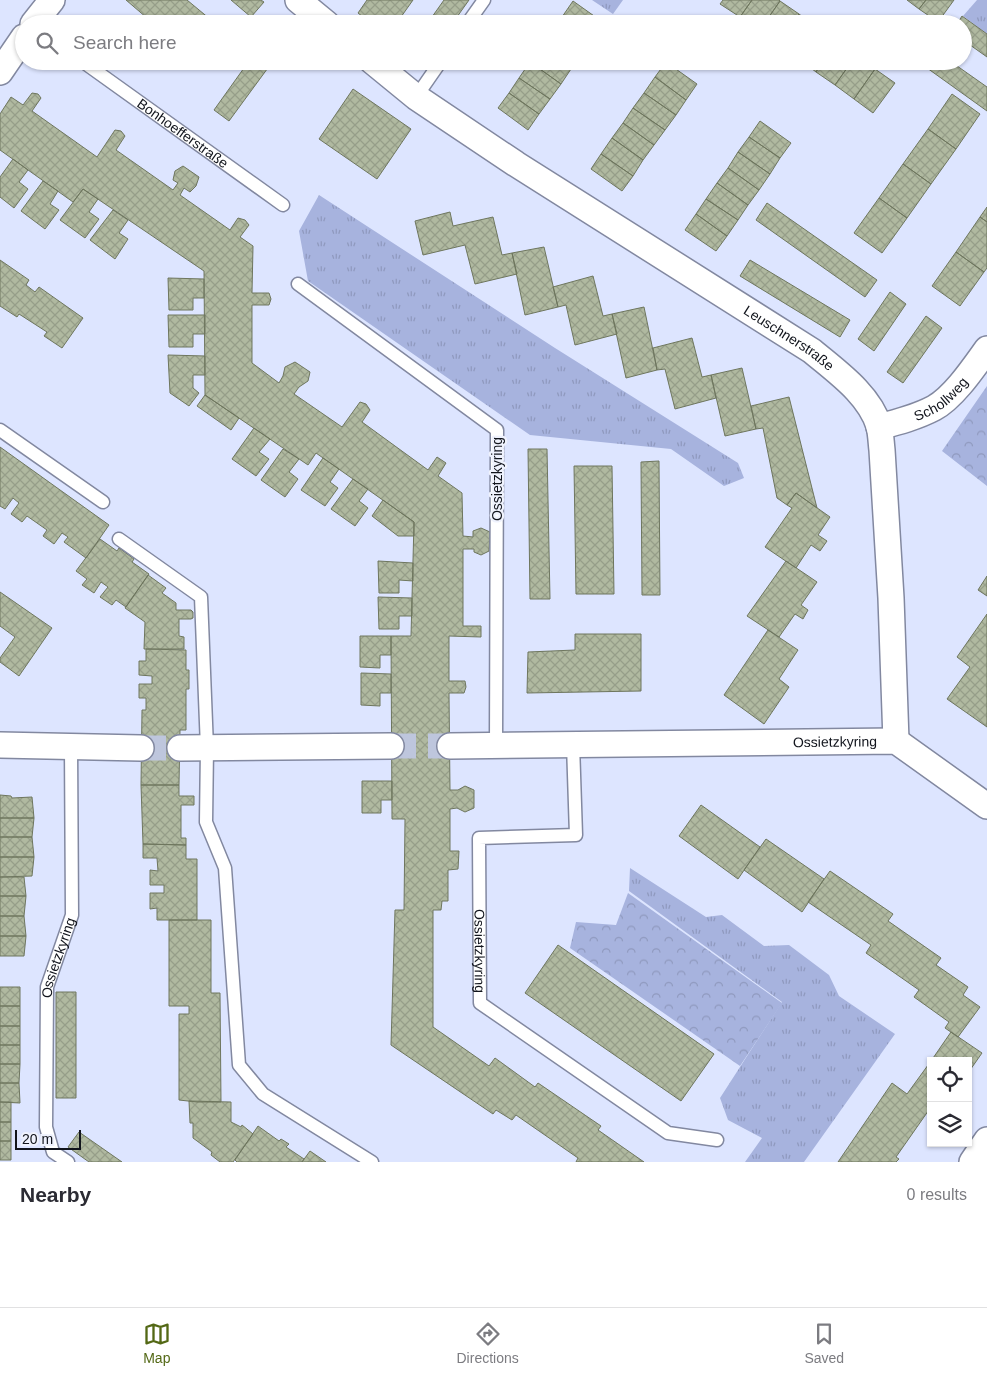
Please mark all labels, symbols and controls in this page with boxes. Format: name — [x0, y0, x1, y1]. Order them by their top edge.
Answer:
search box — [15, 15, 972, 70]
icon: search — [33, 29, 61, 57]
text: Search here — [73, 32, 177, 53]
street label: Bonhoefferstraße — [134, 95, 232, 171]
street label: Leuschnerstraße — [741, 302, 837, 374]
street label: Schollweg — [912, 374, 971, 424]
street label: Ossietzkyring — [489, 437, 505, 521]
street label: Ossietzkyring — [793, 733, 877, 750]
street label: Ossietzkyring — [471, 909, 488, 993]
street label: Ossietzkyring — [39, 915, 79, 998]
map controls — [927, 1057, 972, 1147]
button: locate — [927, 1057, 972, 1102]
button: layers — [927, 1102, 972, 1147]
scale bar — [15, 1127, 81, 1150]
text: 20 m — [22, 1131, 53, 1147]
text: Nearby — [20, 1183, 91, 1206]
text: 0 results — [907, 1186, 967, 1203]
tab: Map — [143, 1320, 171, 1366]
tab: Directions — [457, 1320, 519, 1366]
tab: Saved — [804, 1320, 844, 1366]

